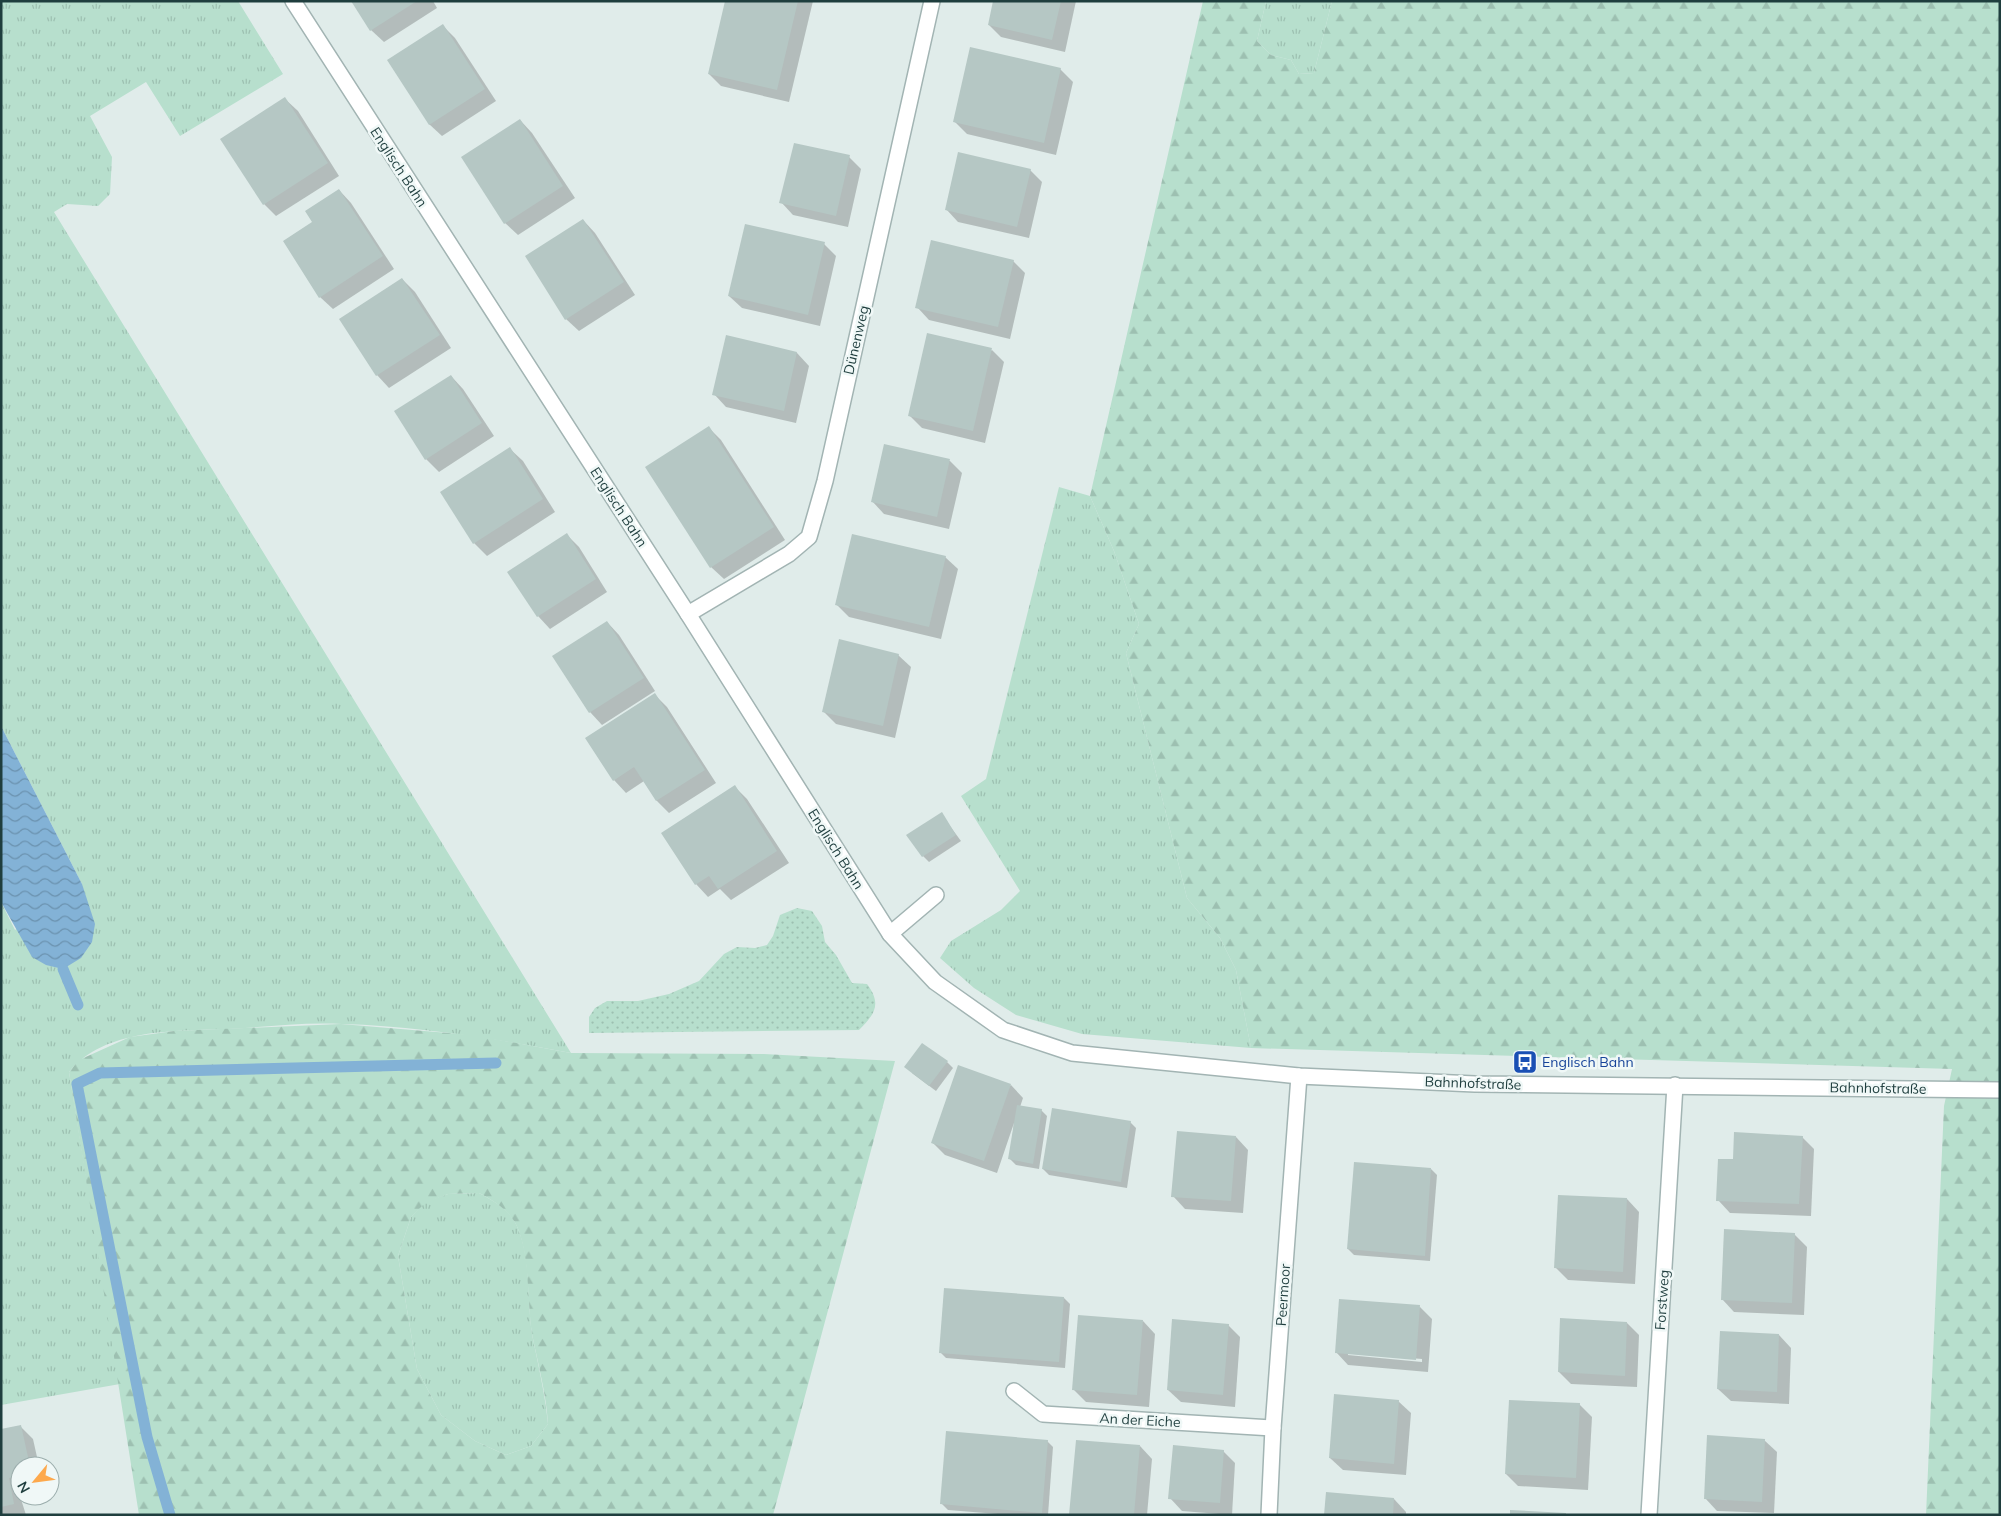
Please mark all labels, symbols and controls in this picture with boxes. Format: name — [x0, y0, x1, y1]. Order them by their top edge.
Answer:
street label: Englisch Bahn — [367, 124, 431, 210]
street label: Dünenweg — [839, 304, 873, 376]
street label: Englisch Bahn — [587, 464, 651, 550]
street label: Englisch Bahn — [804, 805, 868, 893]
bus stop icon: Englisch Bahn — [1512, 1049, 1538, 1075]
place label: Englisch Bahn — [1542, 1053, 1634, 1071]
street label: Bahnhofstraße — [1424, 1072, 1522, 1094]
street label: Bahnhofstraße — [1829, 1078, 1927, 1098]
street label: Peermoor — [1272, 1262, 1294, 1327]
street label: Forstweg — [1651, 1269, 1673, 1331]
street label: An der Eiche — [1099, 1409, 1181, 1431]
north arrow — [10, 1456, 60, 1506]
text: N — [13, 1478, 34, 1496]

